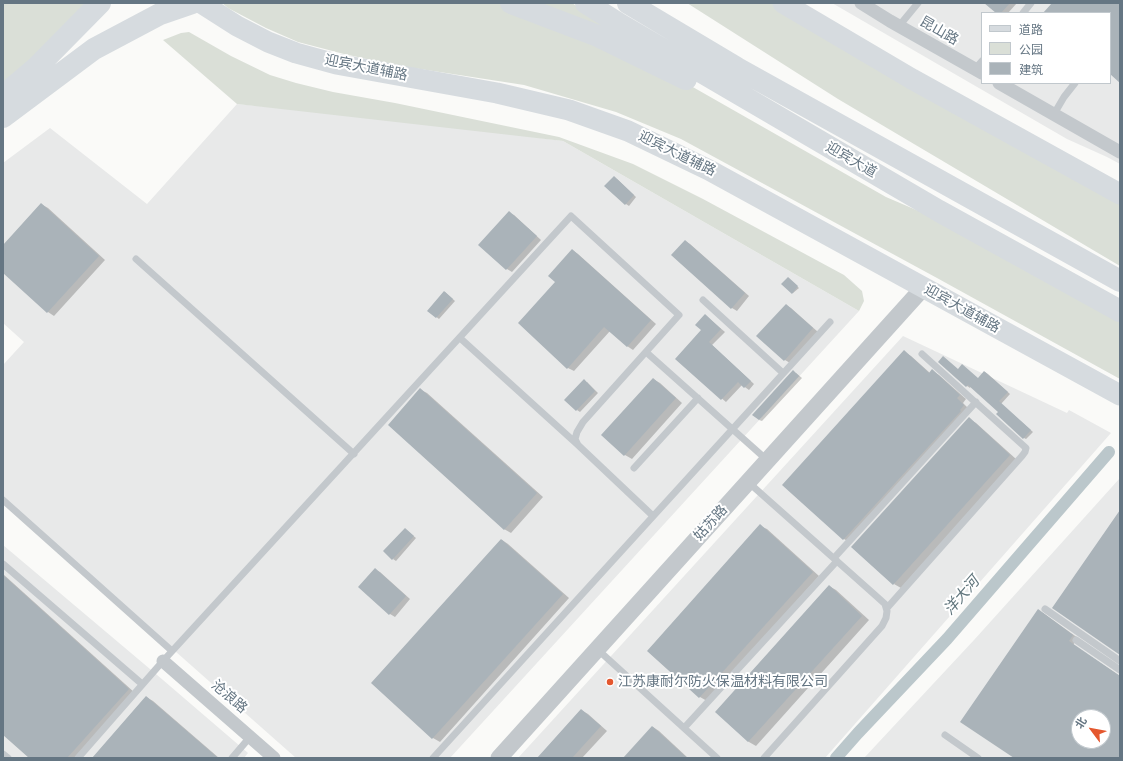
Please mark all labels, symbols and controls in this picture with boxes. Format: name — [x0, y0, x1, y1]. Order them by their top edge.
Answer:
legend — [981, 12, 1111, 84]
street label: 昆山路 — [917, 13, 961, 49]
text: 道路 — [1019, 23, 1043, 37]
text: 公园 — [1019, 43, 1043, 57]
street label: 迎宾大道辅路 — [323, 52, 409, 84]
text: 建筑 — [1019, 63, 1043, 77]
street label: 迎宾大道辅路 — [636, 128, 718, 180]
street label: 迎宾大道 — [823, 139, 879, 181]
street label: 迎宾大道辅路 — [921, 281, 1003, 337]
street label: 姑苏路 — [691, 502, 731, 544]
water label: 洋大河 — [940, 573, 984, 619]
place label: 江苏康耐尔防火保温材料有限公司 — [618, 674, 828, 690]
street label: 沧浪路 — [208, 677, 250, 717]
marker: 江苏康耐尔防火保温材料有限公司 — [605, 677, 615, 687]
north arrow — [1071, 709, 1111, 749]
text: 北 — [1073, 715, 1090, 731]

